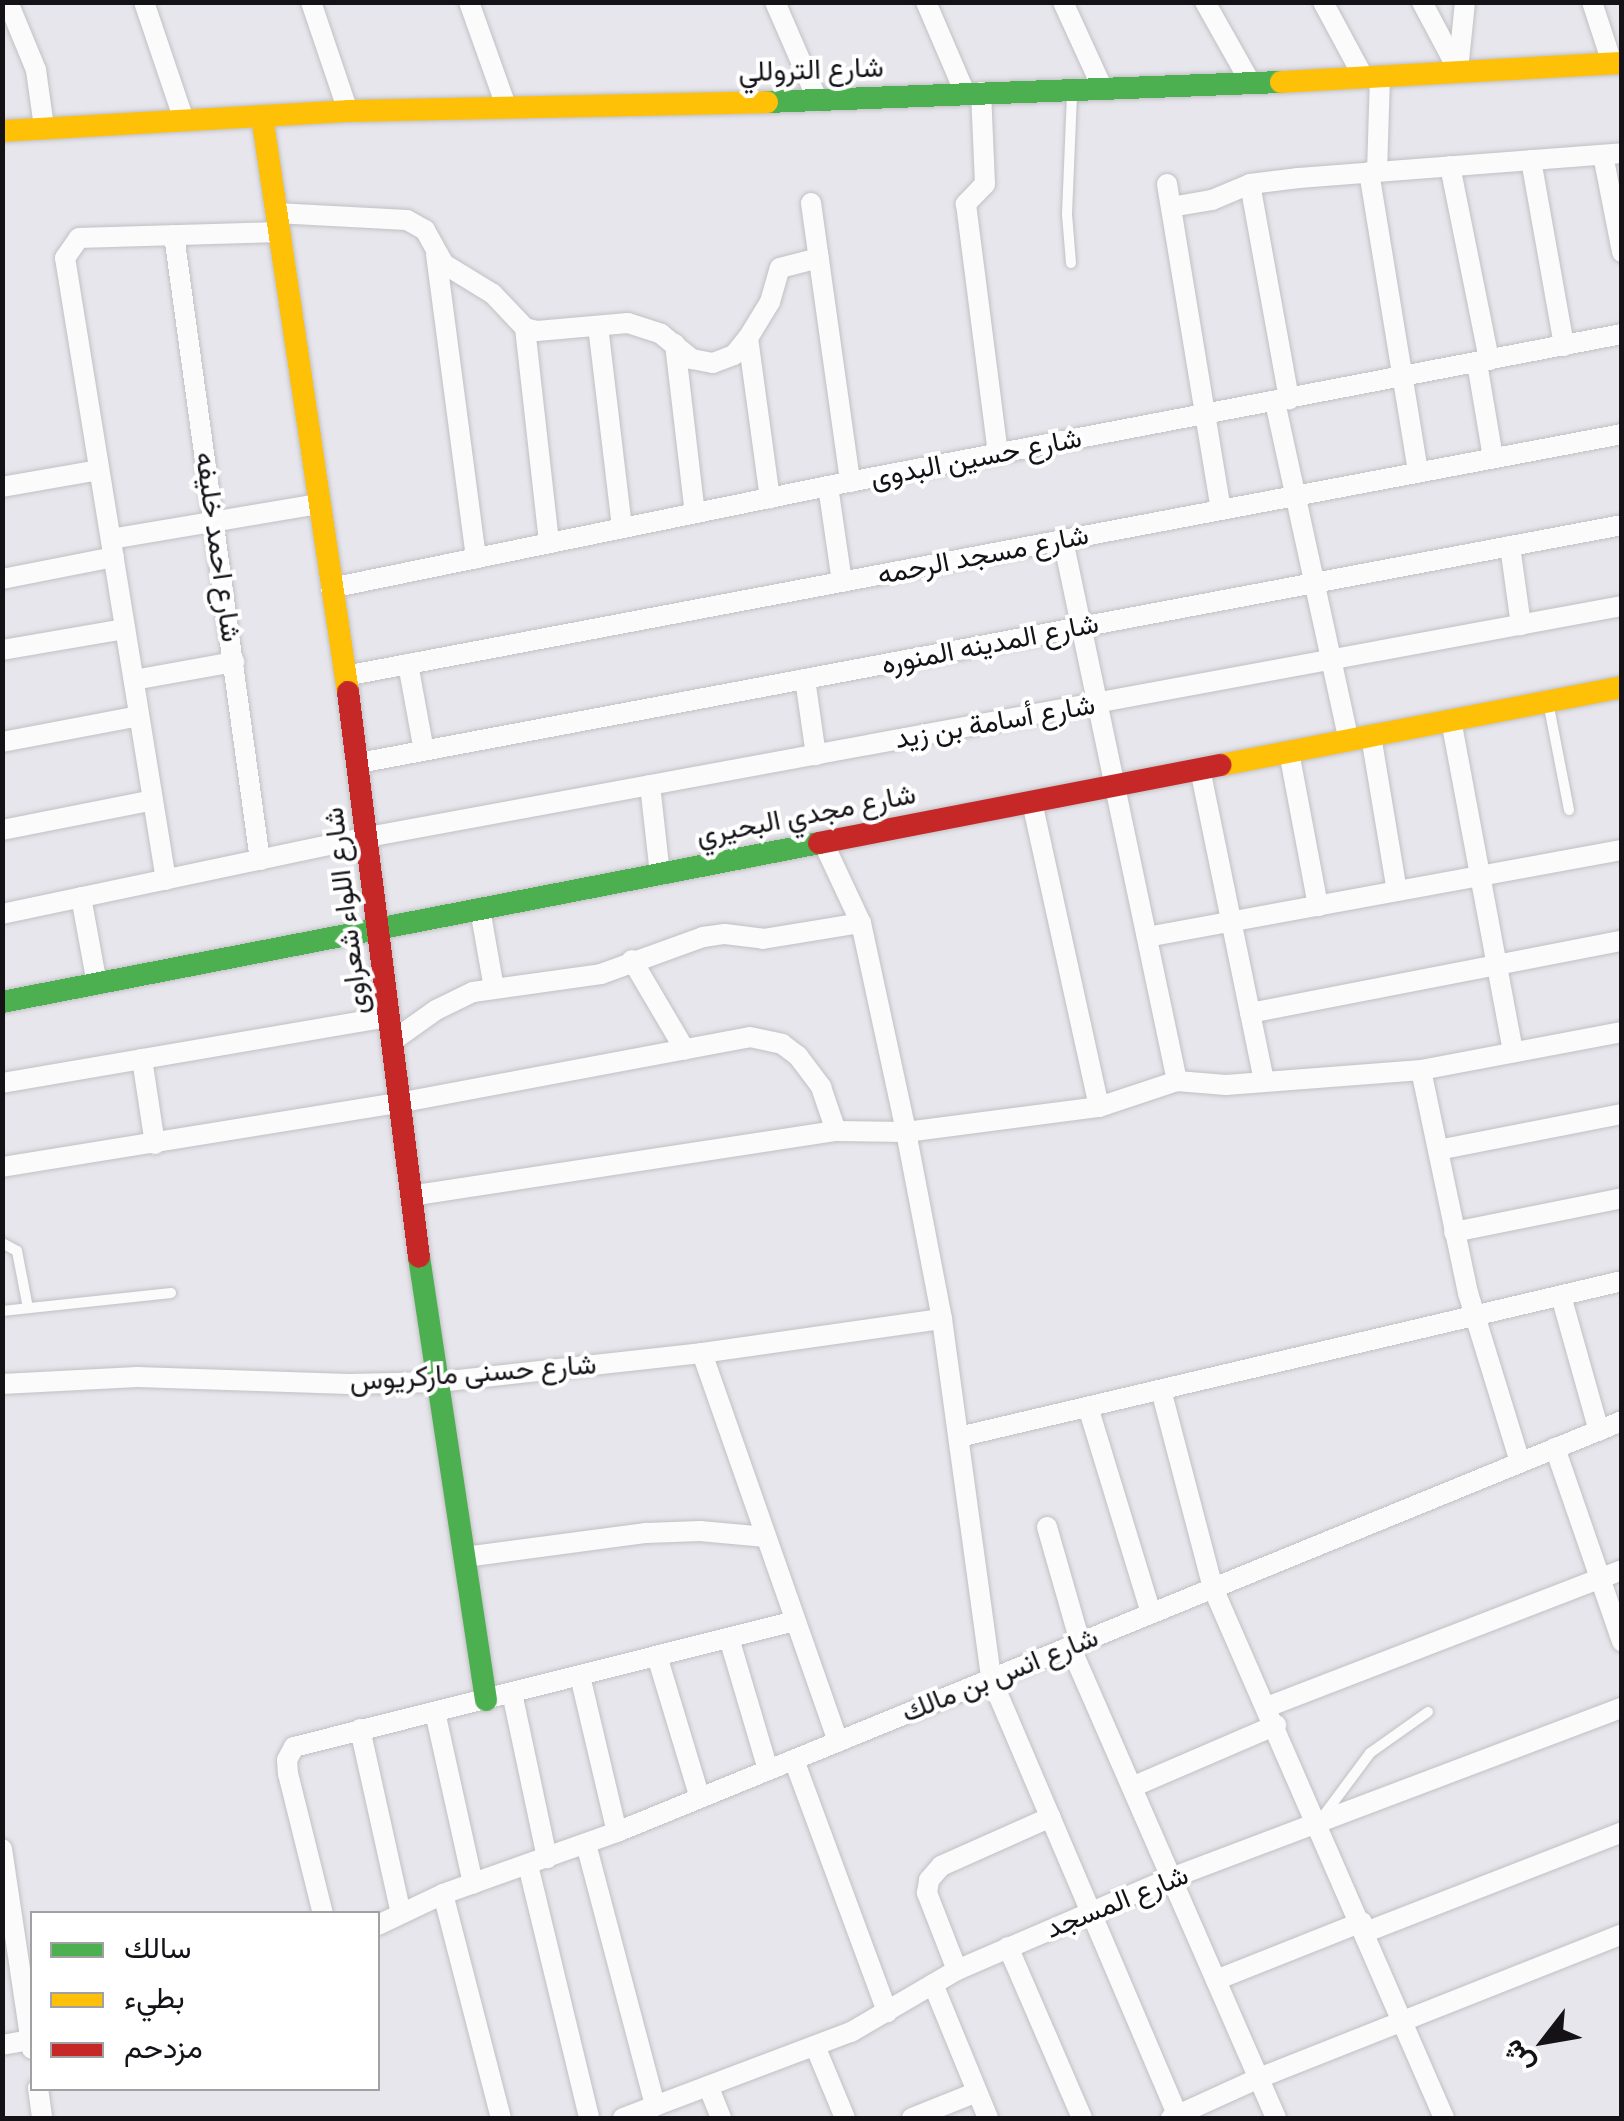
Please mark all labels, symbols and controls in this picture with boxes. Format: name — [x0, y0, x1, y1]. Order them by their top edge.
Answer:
street label: شارع التروللي — [738, 51, 884, 89]
street label: شارع حسين البدوى — [868, 421, 1084, 495]
street label: شارع احمد خليفه — [188, 450, 248, 644]
street label: شارع مسجد الرحمه — [875, 518, 1091, 592]
street label: شارع المدينه المنوره — [879, 606, 1101, 682]
street label: شارع أسامة بن زيد — [892, 688, 1098, 756]
street label: شارع مجدي البحيري — [693, 777, 919, 853]
street label: شارع اللواء شعراوى — [317, 805, 375, 1017]
street label: شارع حسنى ماركريوس — [348, 1348, 598, 1398]
street label: شارع انس بن مالك — [897, 1620, 1103, 1730]
street label: شارع المسجد — [1041, 1858, 1193, 1946]
legend — [30, 1911, 380, 2091]
text: سالك — [124, 1930, 191, 1965]
text: بطيء — [124, 1980, 185, 2015]
north arrow — [1494, 1991, 1594, 2091]
text: مزدحم — [124, 2030, 203, 2065]
text: ش — [1495, 2034, 1541, 2080]

